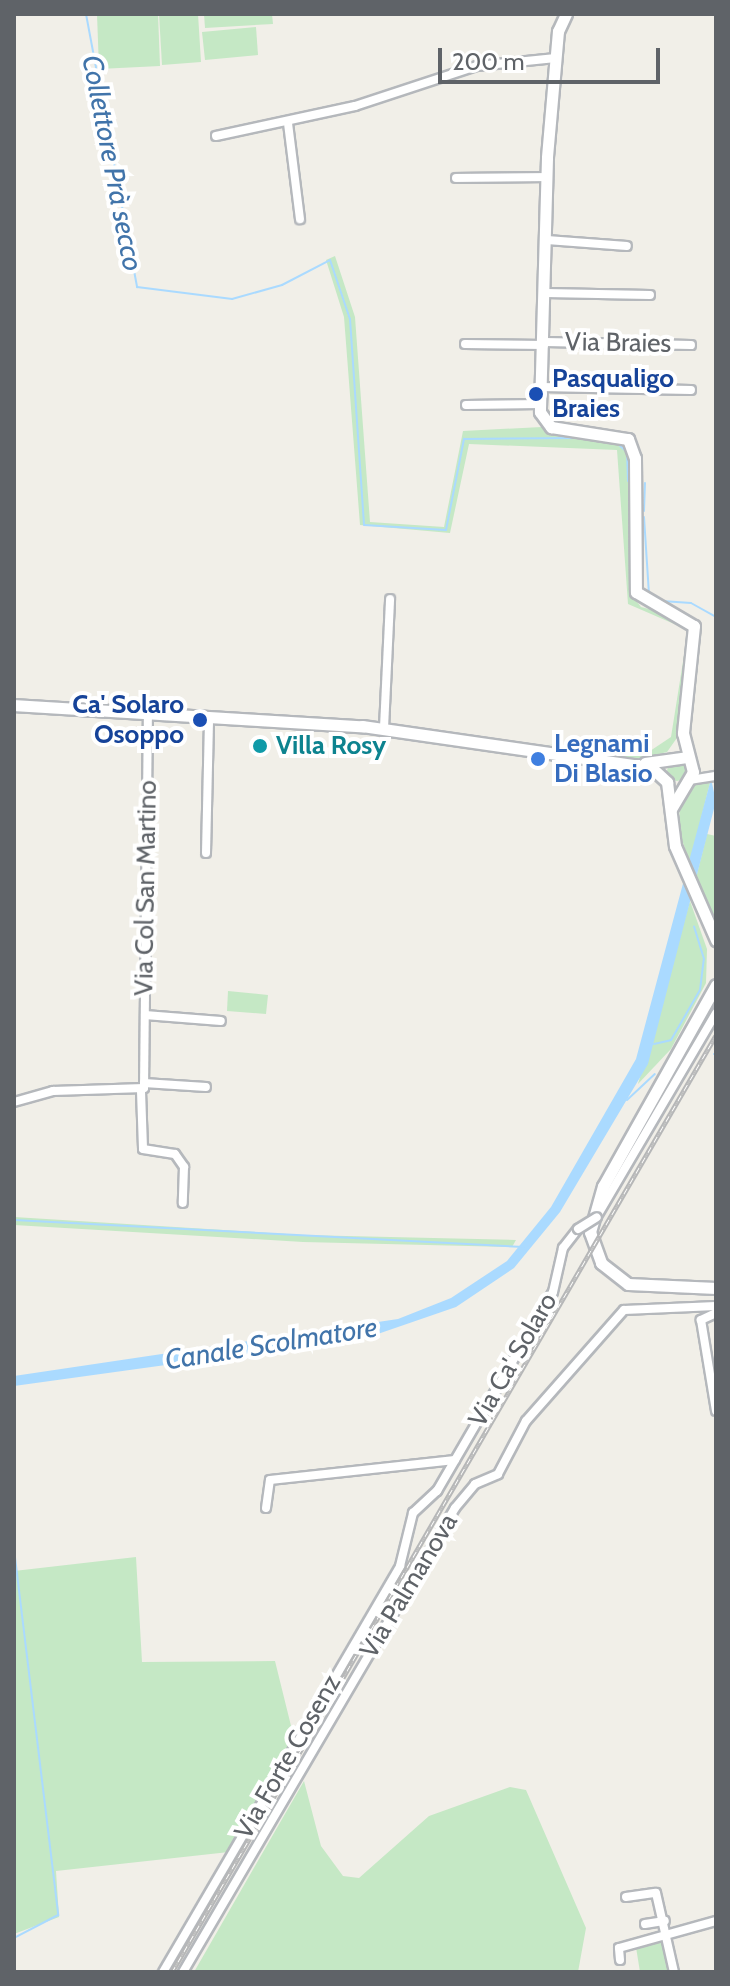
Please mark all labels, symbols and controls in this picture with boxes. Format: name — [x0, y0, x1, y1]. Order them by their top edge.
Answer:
scale bar — [442, 32, 664, 82]
text: 200 m — [452, 47, 525, 76]
water label: Collettore Prà secco — [76, 52, 150, 274]
street label: Via Braies — [565, 326, 671, 360]
place label: Pasqualigo Braies — [552, 363, 674, 424]
marker: Pasqualigo Braies — [527, 385, 545, 403]
place label: Ca' Solaro Osoppo — [72, 689, 184, 750]
marker: Ca' Solaro Osoppo — [191, 711, 209, 729]
place label: Legnami Di Blasio — [554, 728, 653, 790]
place label: Villa Rosy — [276, 730, 386, 762]
marker: Villa Rosy — [251, 737, 269, 755]
marker: Legnami Di Blasio — [529, 750, 547, 768]
street label: Via Col San Martino — [129, 780, 163, 996]
street label: Via Ca' Solaro — [462, 1288, 564, 1432]
water label: Canale Scolmatore — [163, 1310, 379, 1376]
street label: Via Palmanova — [354, 1508, 464, 1664]
street label: Via Forte Cosenz — [228, 1669, 348, 1845]

